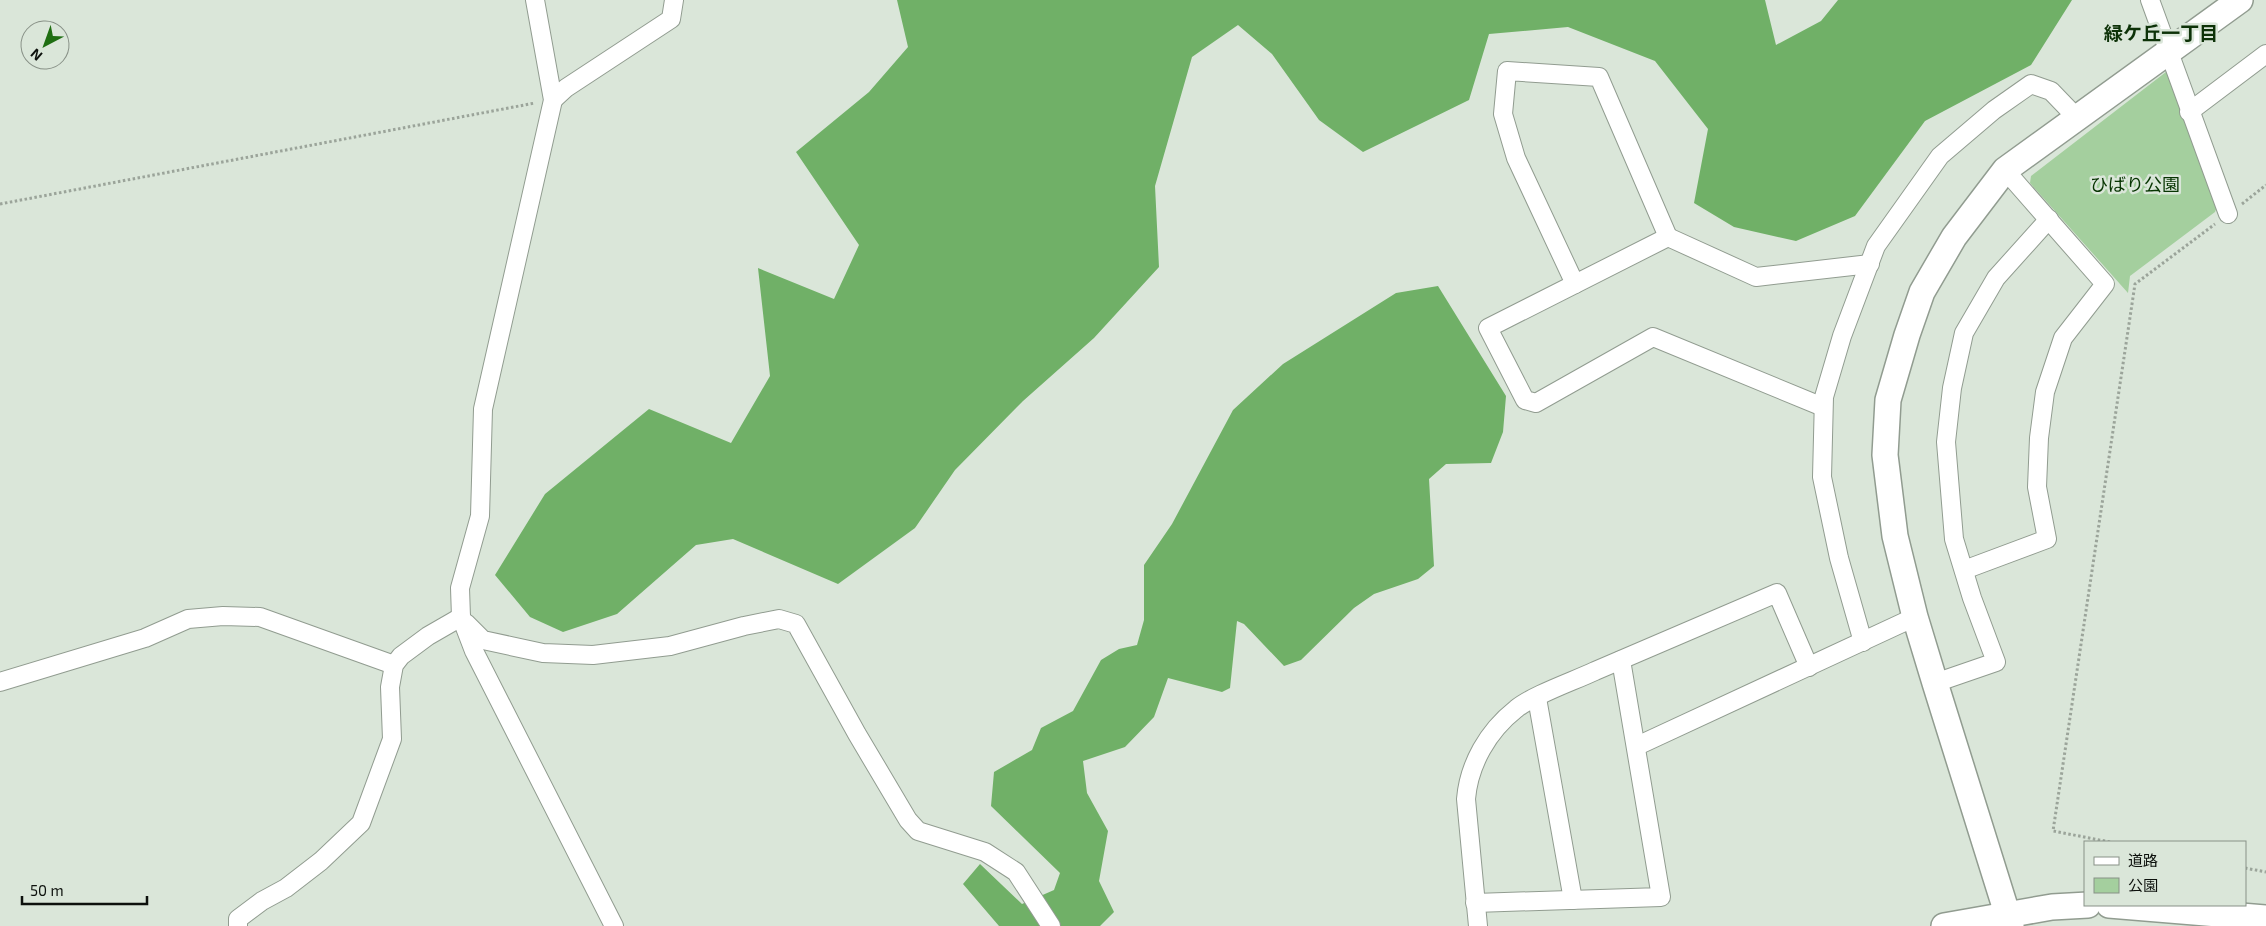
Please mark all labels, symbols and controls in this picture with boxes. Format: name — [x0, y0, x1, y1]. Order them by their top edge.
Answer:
north arrow — [20, 20, 70, 70]
district label: 緑ケ丘一丁目 — [2104, 21, 2218, 44]
text: N — [27, 45, 46, 65]
park label: ひばり公園 — [2090, 173, 2180, 195]
legend — [2084, 841, 2246, 906]
text: 道路 — [2128, 851, 2158, 869]
scale bar — [22, 874, 148, 906]
text: 公園 — [2128, 876, 2158, 894]
text: 50 m — [30, 881, 64, 899]

